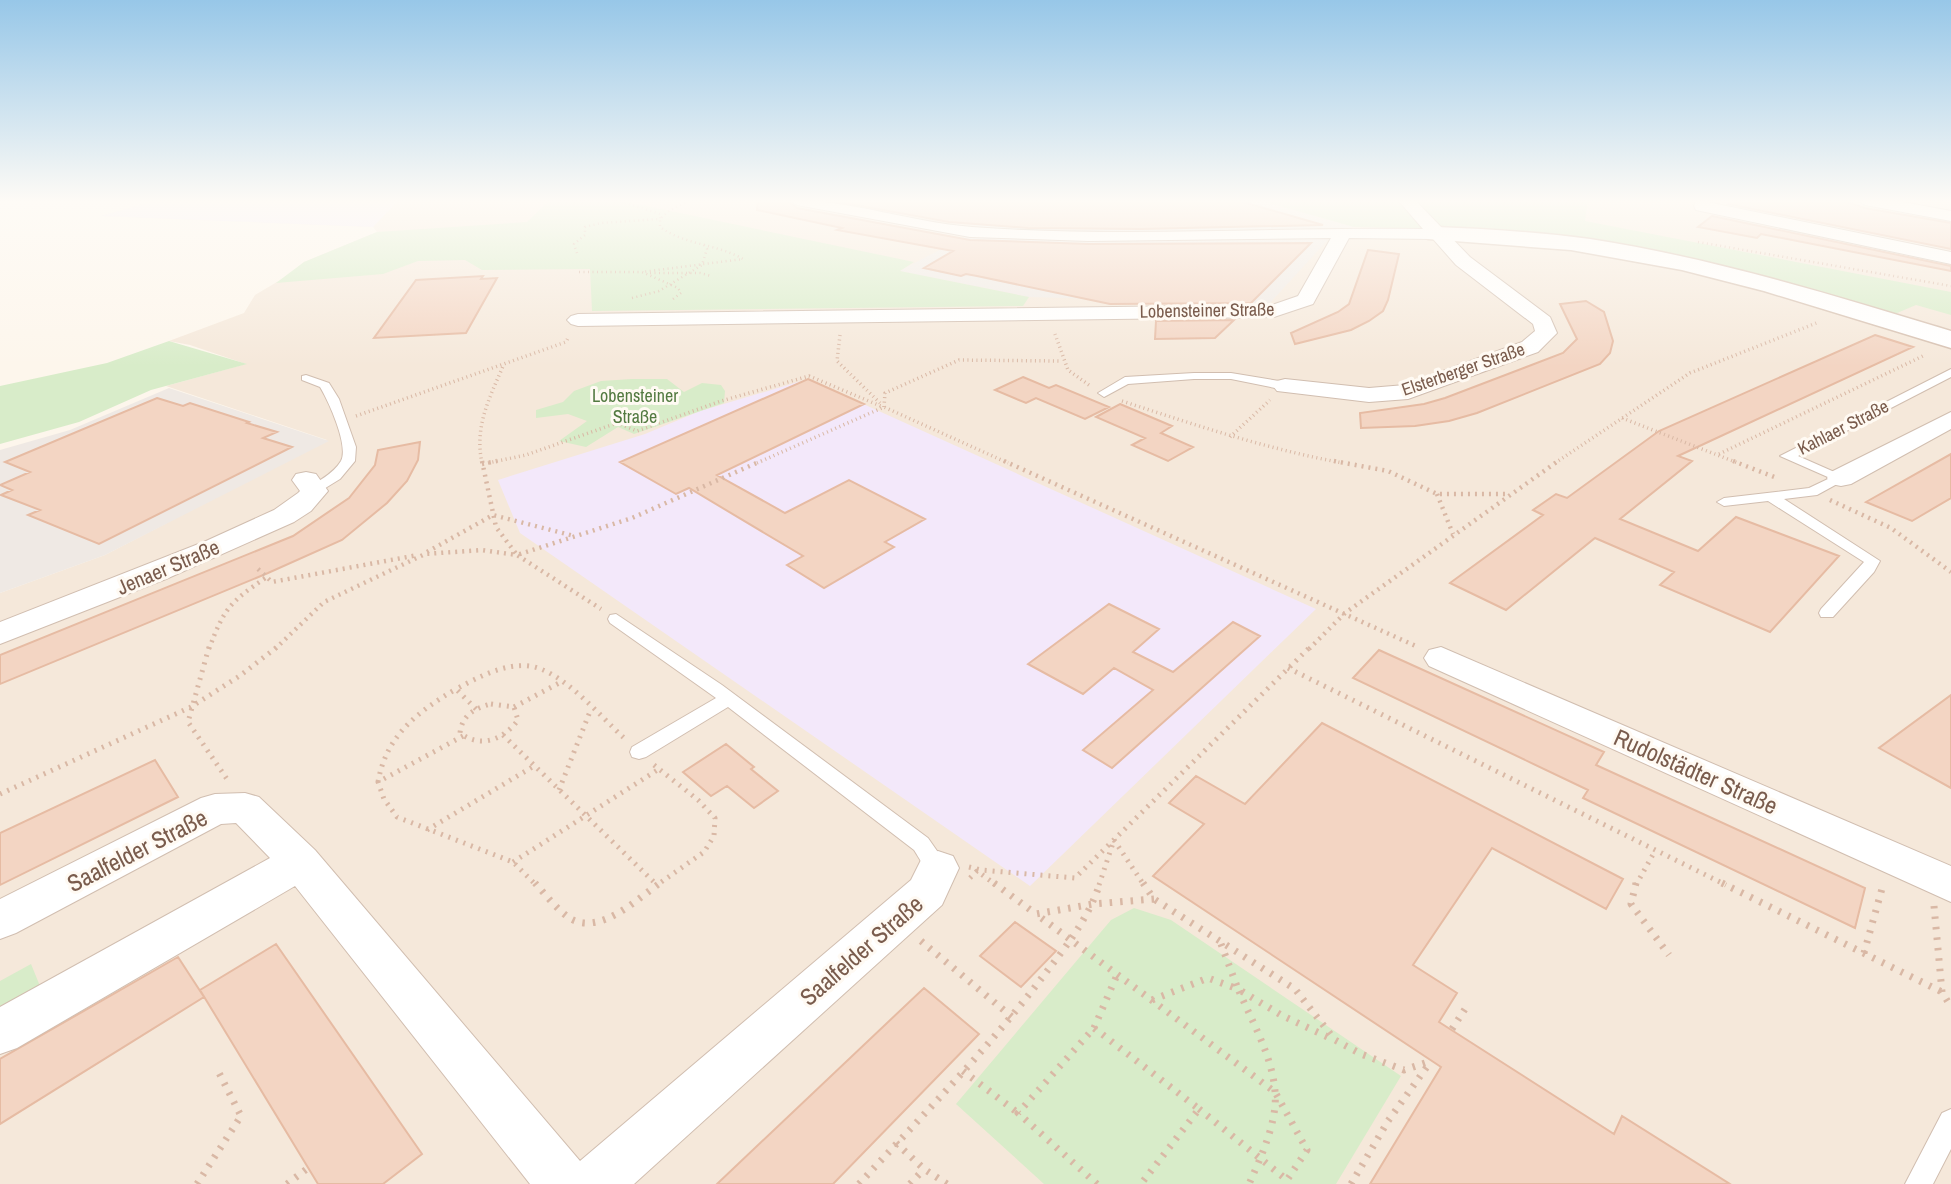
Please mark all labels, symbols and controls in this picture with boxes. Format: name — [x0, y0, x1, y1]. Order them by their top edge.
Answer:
street label: Lobensteiner Straße — [1140, 296, 1274, 324]
street label: Elsterberger Straße — [1398, 336, 1528, 402]
park label: Lobensteiner Straße — [592, 383, 678, 429]
street label: Kahlaer Straße — [1793, 393, 1893, 461]
street label: Jenaer Straße — [112, 532, 224, 602]
street label: Rudolstädter Straße — [1609, 721, 1783, 821]
street label: Saalfelder Straße — [62, 801, 212, 899]
street label: Saalfelder Straße — [793, 888, 929, 1012]

